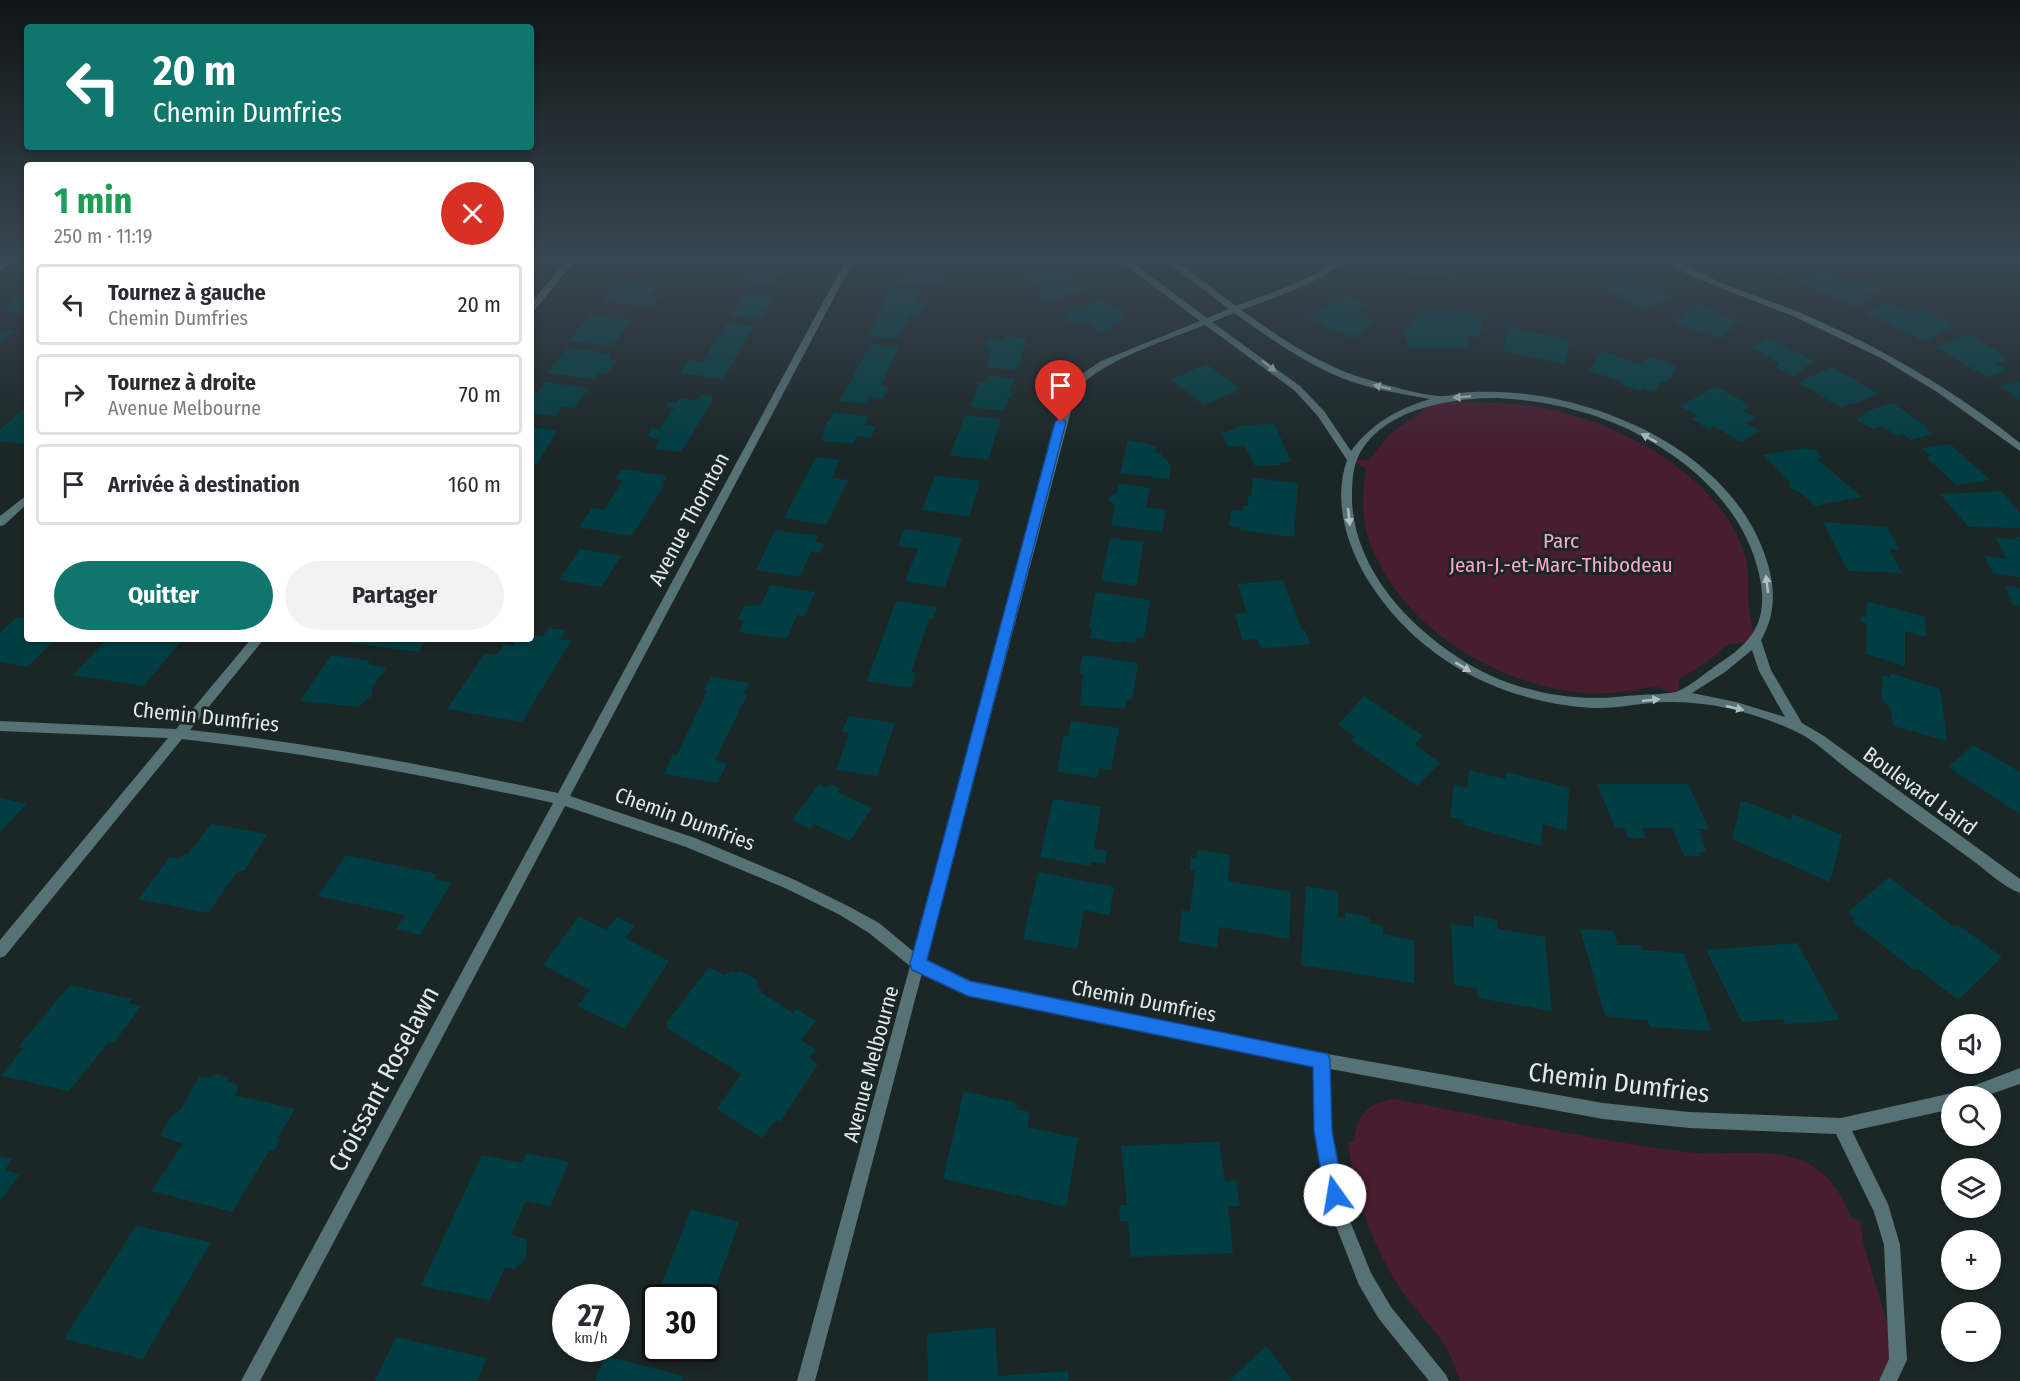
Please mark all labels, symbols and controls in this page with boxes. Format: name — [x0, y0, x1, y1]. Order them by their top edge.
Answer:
text: 20 m — [153, 46, 236, 96]
icon: left — [54, 48, 132, 126]
text: Chemin Dumfries — [153, 97, 342, 129]
text: 1 min — [54, 179, 132, 223]
button: close — [441, 182, 504, 245]
text: 250 m · 11:19 — [54, 224, 152, 248]
text: Tournez à gauche — [108, 279, 266, 306]
icon: left — [57, 288, 90, 321]
text: 20 m — [458, 291, 501, 318]
text: Chemin Dumfries — [108, 306, 248, 330]
pin — [1035, 360, 1086, 422]
one-way arrow — [1261, 360, 1277, 373]
text: Tournez à droite — [108, 369, 256, 396]
icon: arrive — [1044, 369, 1077, 402]
icon: right — [57, 378, 90, 411]
text: 70 m — [459, 381, 501, 408]
one-way arrow — [1373, 381, 1391, 391]
one-way arrow — [1452, 392, 1471, 401]
text: Avenue Melbourne — [108, 396, 261, 420]
one-way arrow — [1640, 433, 1657, 443]
street label: Avenue Thornton — [643, 448, 735, 590]
icon: arrive — [57, 468, 90, 501]
text: Arrivée à destination — [108, 471, 300, 498]
text: 160 m — [448, 471, 501, 498]
one-way arrow — [1344, 507, 1354, 526]
park label: Parc Jean-J.-et-Marc-Thibodeau — [1449, 528, 1673, 578]
button: Quitter — [54, 561, 273, 630]
button: Partager — [285, 561, 504, 630]
one-way arrow — [1762, 574, 1772, 593]
one-way arrow — [1455, 662, 1472, 672]
one-way arrow — [1642, 695, 1661, 705]
street label: Chemin Dumfries — [132, 696, 281, 738]
one-way arrow — [1725, 703, 1744, 713]
street label: Boulevard Laird — [1858, 741, 1982, 841]
street label: Chemin Dumfries — [611, 782, 759, 856]
street label: Chemin Dumfries — [1069, 974, 1219, 1028]
street label: Croissant Roselawn — [322, 981, 446, 1177]
street label: Avenue Melbourne — [838, 983, 904, 1145]
map controls — [1941, 1014, 2001, 1362]
button: sound — [1941, 1014, 2001, 1074]
street label: Chemin Dumfries — [1527, 1057, 1711, 1109]
button: search — [1941, 1086, 2001, 1146]
button: layers — [1941, 1158, 2001, 1218]
position arrow — [1303, 1163, 1367, 1227]
button: + — [1941, 1230, 2001, 1290]
speed limit sign: 30 — [642, 1284, 720, 1362]
text: 27 — [578, 1298, 604, 1334]
button: − — [1941, 1302, 2001, 1362]
text: km/h — [574, 1329, 608, 1347]

